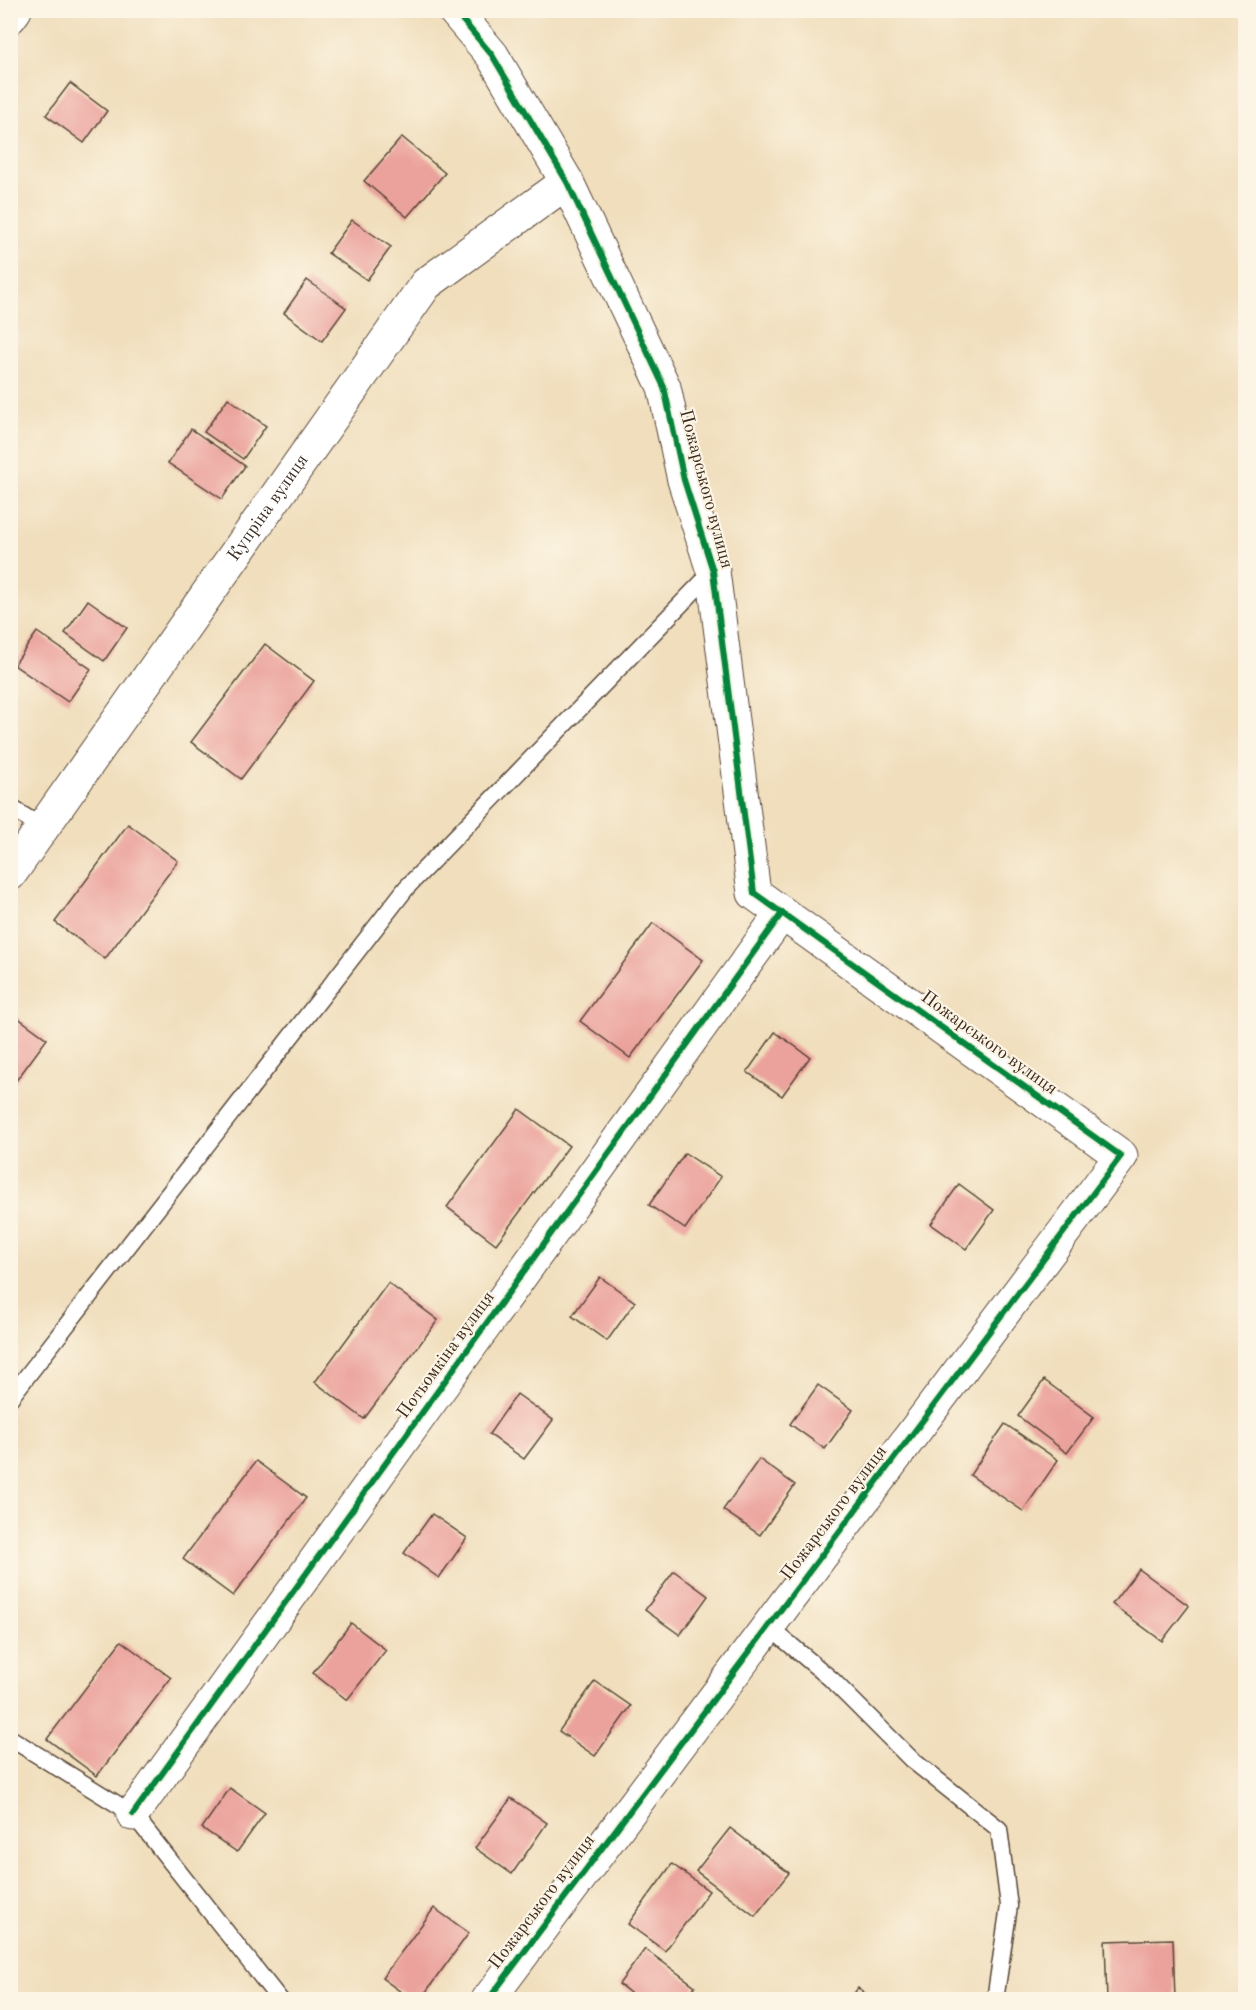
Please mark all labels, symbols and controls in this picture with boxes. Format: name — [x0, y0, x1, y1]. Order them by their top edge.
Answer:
street label: Пожарського вулиця — [676, 408, 736, 570]
street label: Купріна вулиця — [225, 451, 312, 564]
street label: Пожарського вулиця — [918, 988, 1060, 1098]
street label: Потьомкіна вулиця — [394, 1288, 498, 1422]
street label: Пожарського вулиця — [778, 1442, 890, 1584]
street label: Пожарського вулиця — [486, 1831, 598, 1973]

